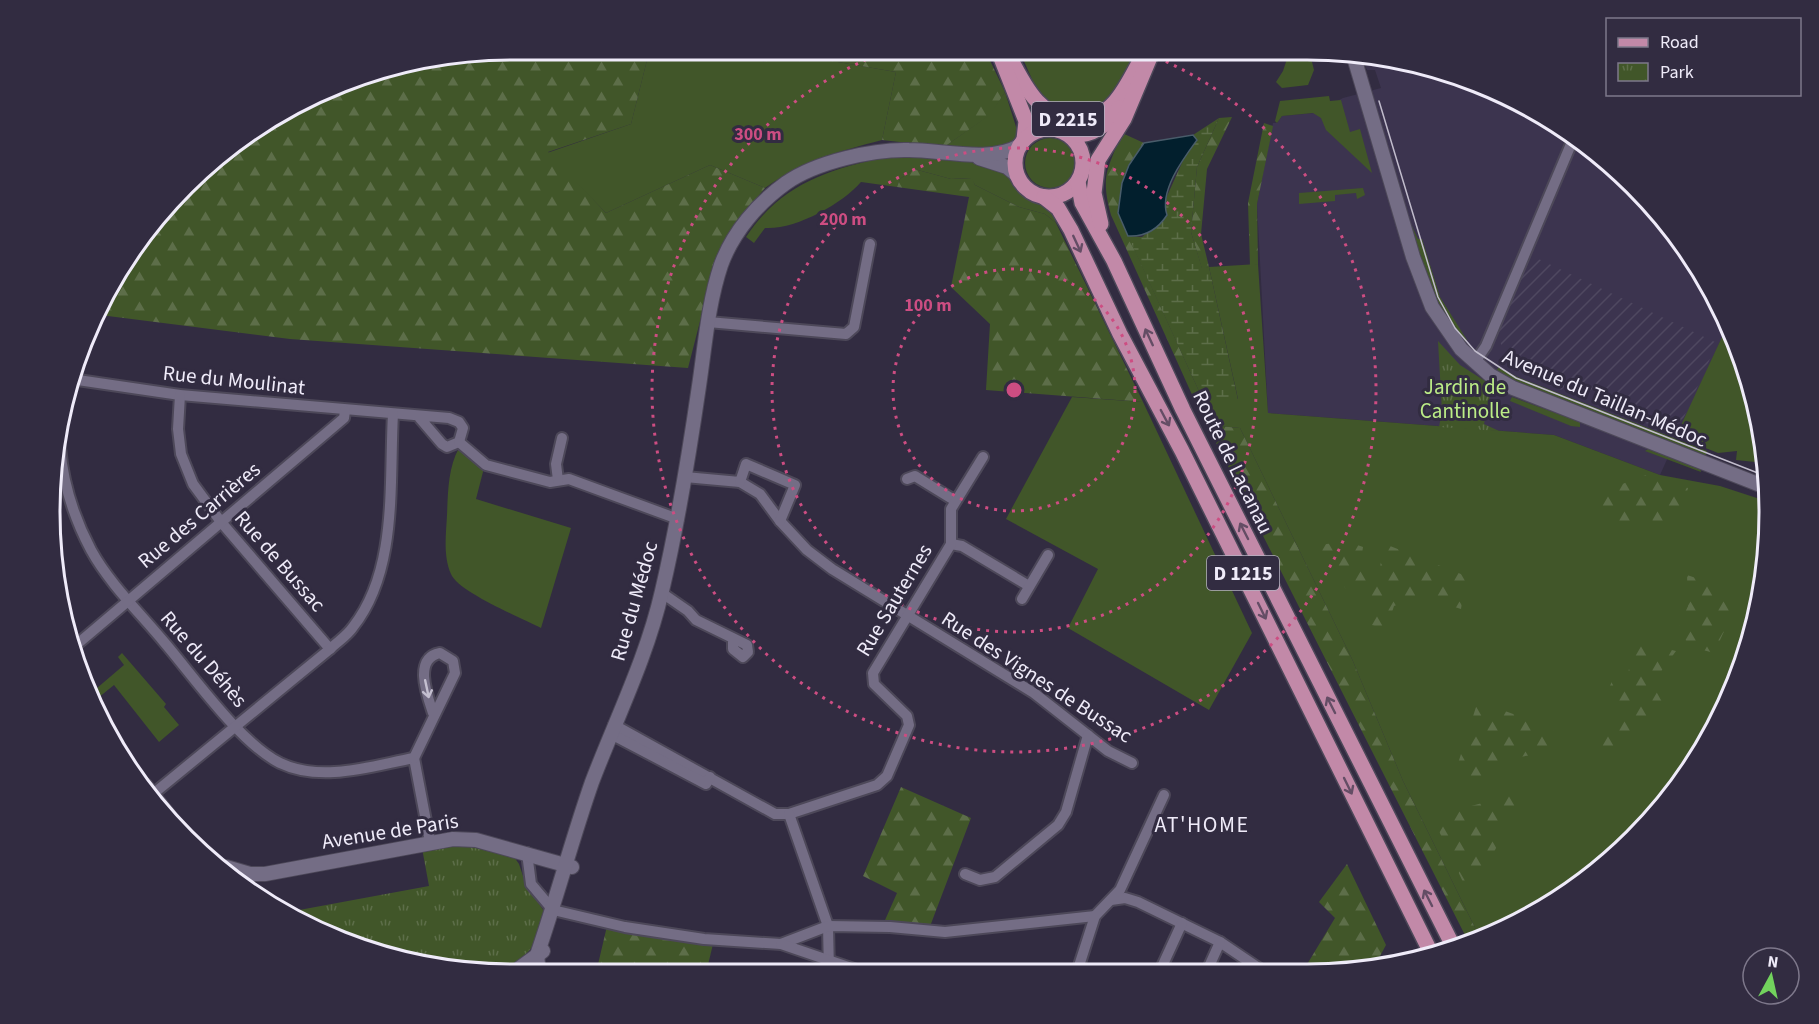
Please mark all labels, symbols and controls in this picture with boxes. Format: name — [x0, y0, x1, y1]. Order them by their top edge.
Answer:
legend — [1606, 18, 1801, 96]
text: Road — [1660, 30, 1699, 55]
text: Park — [1660, 60, 1694, 85]
road number: D 2215 — [1032, 102, 1104, 136]
text: 300 m — [734, 122, 782, 147]
text: 200 m — [819, 207, 867, 232]
one-way arrow — [1072, 235, 1084, 253]
text: 100 m — [904, 293, 952, 318]
one-way arrow — [1143, 328, 1154, 346]
street label: Avenue du Taillan-Médoc — [1498, 341, 1712, 455]
street label: Rue du Moulinat — [161, 358, 307, 402]
park label: Jardin de Cantinolle — [1420, 372, 1510, 426]
centre of rings — [1004, 380, 1024, 400]
street label: Route de Lacanau — [1185, 385, 1281, 539]
one-way arrow — [1159, 409, 1171, 426]
street label: Rue des Carrières — [131, 455, 267, 575]
street label: Rue de Bussac — [227, 504, 333, 619]
one-way arrow — [1237, 522, 1249, 540]
street label: Rue du Médoc — [603, 537, 666, 665]
street label: Rue Sauternes — [849, 538, 940, 662]
road number: D 1215 — [1207, 556, 1279, 590]
one-way arrow — [1256, 602, 1268, 620]
street label: Rue du Déhès — [154, 604, 255, 714]
street label: Rue des Vignes de Bussac — [936, 604, 1139, 750]
one-way arrow — [422, 679, 433, 699]
one-way arrow — [1325, 696, 1337, 714]
one-way arrow — [1342, 777, 1354, 794]
street label: Avenue de Paris — [319, 805, 461, 857]
district label: AT'HOME — [1154, 809, 1250, 841]
one-way arrow — [1422, 889, 1434, 907]
north arrow — [1741, 946, 1801, 1006]
text: N — [1766, 951, 1780, 974]

